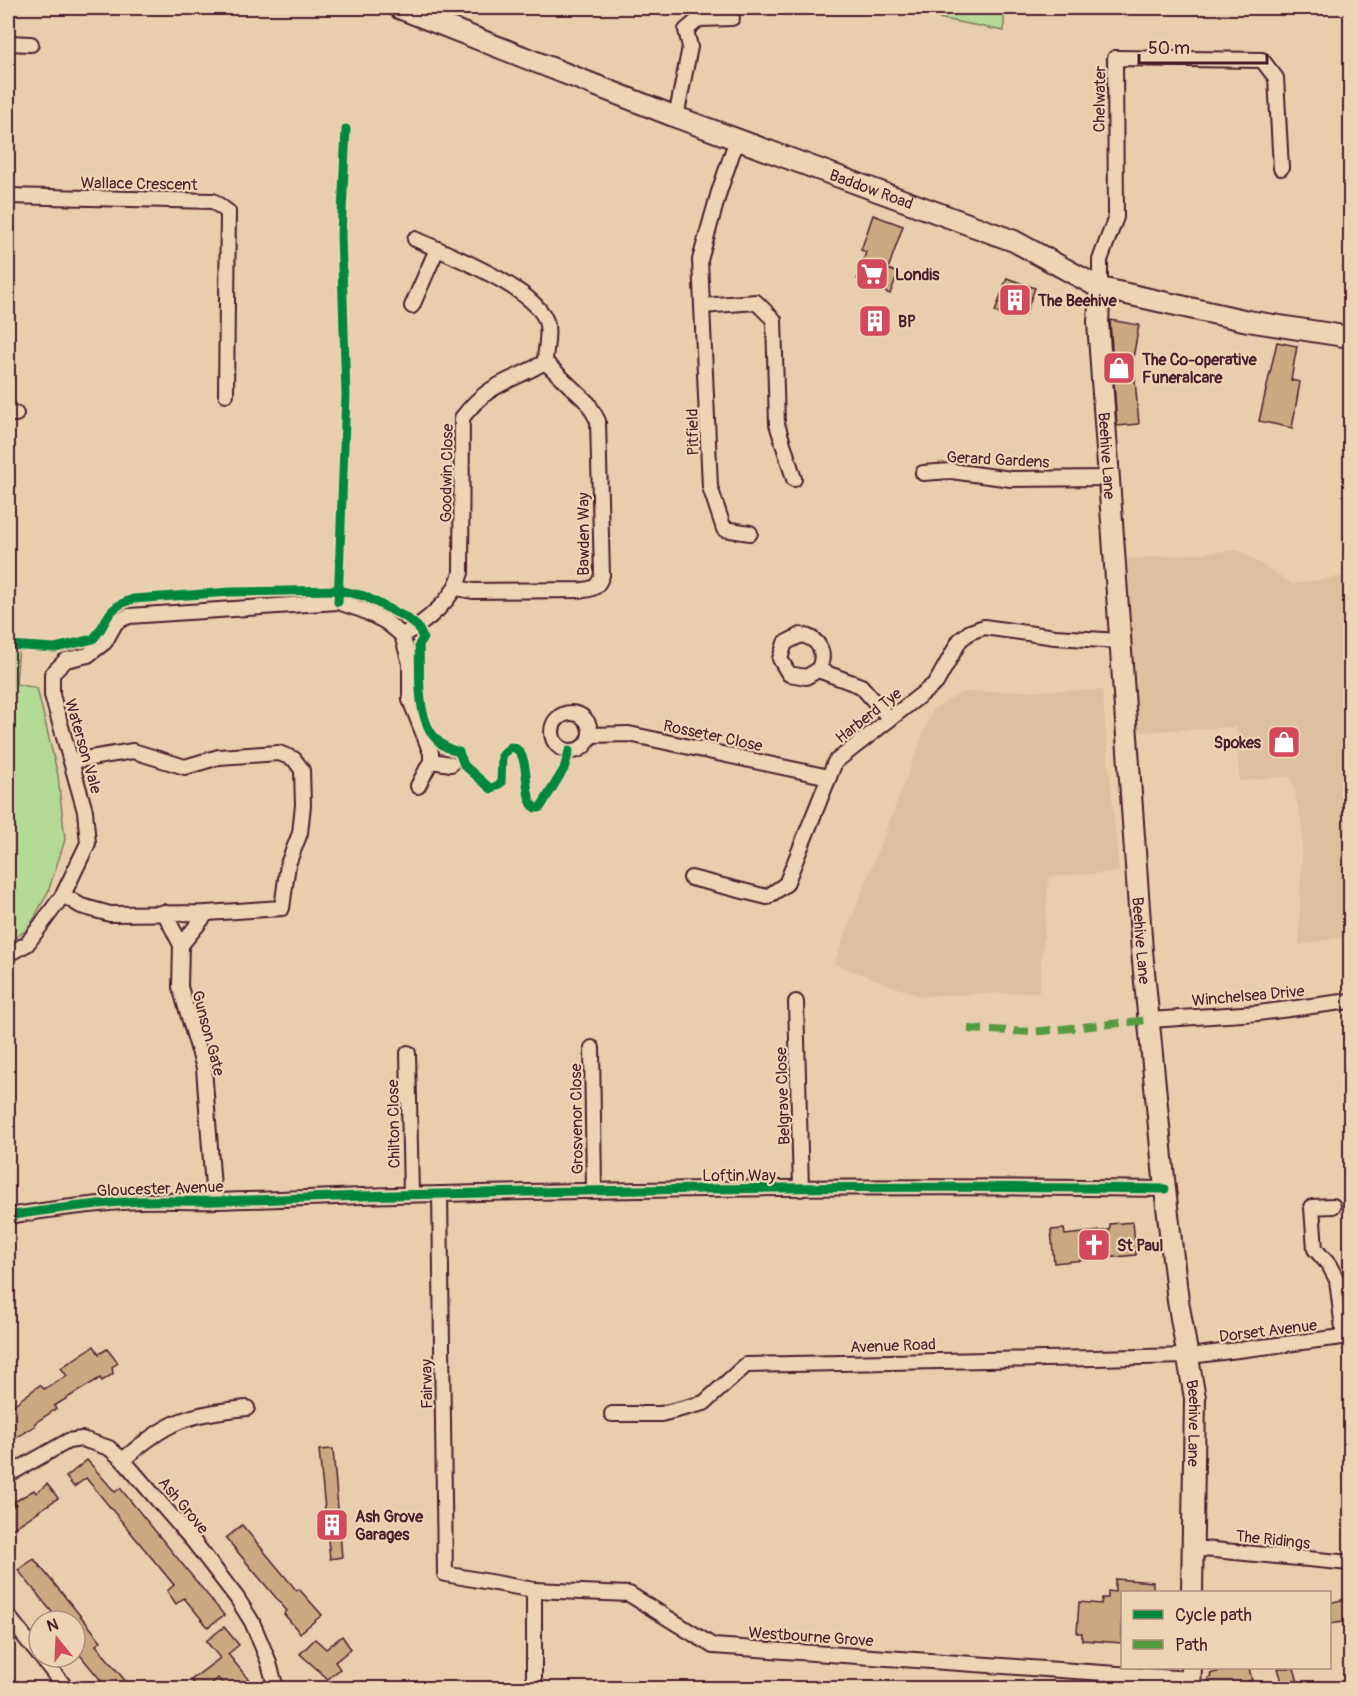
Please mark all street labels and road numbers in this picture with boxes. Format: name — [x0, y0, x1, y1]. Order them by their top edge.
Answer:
street label: Chelwater — [1089, 65, 1111, 133]
street label: Baddow Road — [827, 165, 916, 214]
street label: Wallace Crescent — [80, 173, 198, 195]
street label: Pitfield — [683, 408, 703, 456]
street label: Beehive Lane — [1093, 411, 1119, 500]
street label: Goodwin Close — [436, 423, 458, 523]
street label: Gerard Gardens — [946, 447, 1050, 473]
street label: Bawden Way — [574, 492, 594, 576]
street label: Harberd Tye — [831, 684, 906, 748]
street label: Waterson Vale — [60, 697, 106, 796]
street label: Rosseter Close — [661, 716, 764, 756]
street label: Beehive Lane — [1127, 896, 1154, 985]
street label: Winchelsea Drive — [1191, 981, 1305, 1011]
street label: Gunson Gate — [187, 988, 229, 1078]
street label: Belgrave Close — [771, 1047, 795, 1145]
street label: Grosvenor Close — [566, 1063, 588, 1175]
street label: Chilton Close — [383, 1079, 405, 1169]
street label: Loftin Way — [702, 1166, 776, 1186]
street label: Gloucester Avenue — [96, 1177, 224, 1201]
street label: Dorset Avenue — [1218, 1315, 1318, 1347]
street label: Avenue Road — [850, 1335, 936, 1357]
street label: Fairway — [417, 1359, 437, 1409]
street label: Beehive Lane — [1181, 1378, 1204, 1467]
street label: Ash Grove — [154, 1473, 213, 1538]
street label: The Ridings — [1235, 1526, 1311, 1554]
street label: Westbourne Grove — [748, 1623, 874, 1651]

